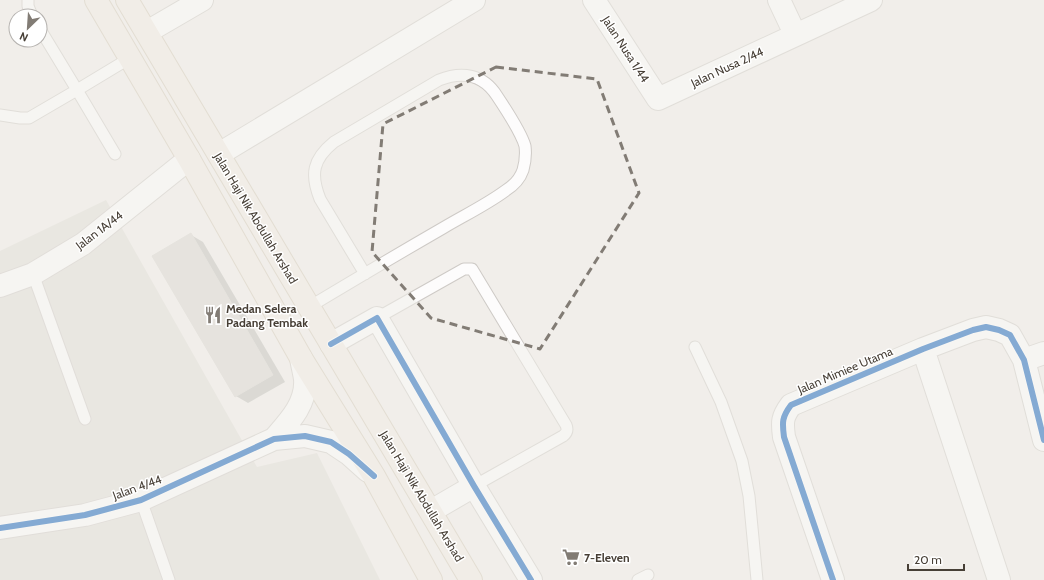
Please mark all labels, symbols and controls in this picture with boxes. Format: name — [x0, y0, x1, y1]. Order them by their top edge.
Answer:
north arrow — [8, 8, 48, 48]
street label: Jalan Nusa 1/44 — [598, 12, 653, 85]
text: N — [17, 29, 30, 45]
street label: Jalan Nusa 2/44 — [687, 44, 766, 91]
street label: Jalan Haji Nik Abdullah Arshad — [210, 149, 301, 286]
street label: Jalan 1A/44 — [72, 207, 126, 253]
place label: Medan Selera Padang Tembak — [226, 301, 308, 330]
restaurant icon: Medan Selera Padang Tembak — [203, 305, 223, 325]
street label: Jalan Mimiee Utama — [794, 343, 895, 397]
street label: Jalan Haji Nik Abdullah Arshad — [376, 427, 467, 564]
street label: Jalan 4/44 — [110, 471, 164, 503]
scale bar — [908, 546, 964, 572]
supermarket icon: 7-Eleven — [561, 547, 581, 567]
place label: 7-Eleven — [584, 550, 630, 565]
text: 20 m — [914, 552, 942, 567]

